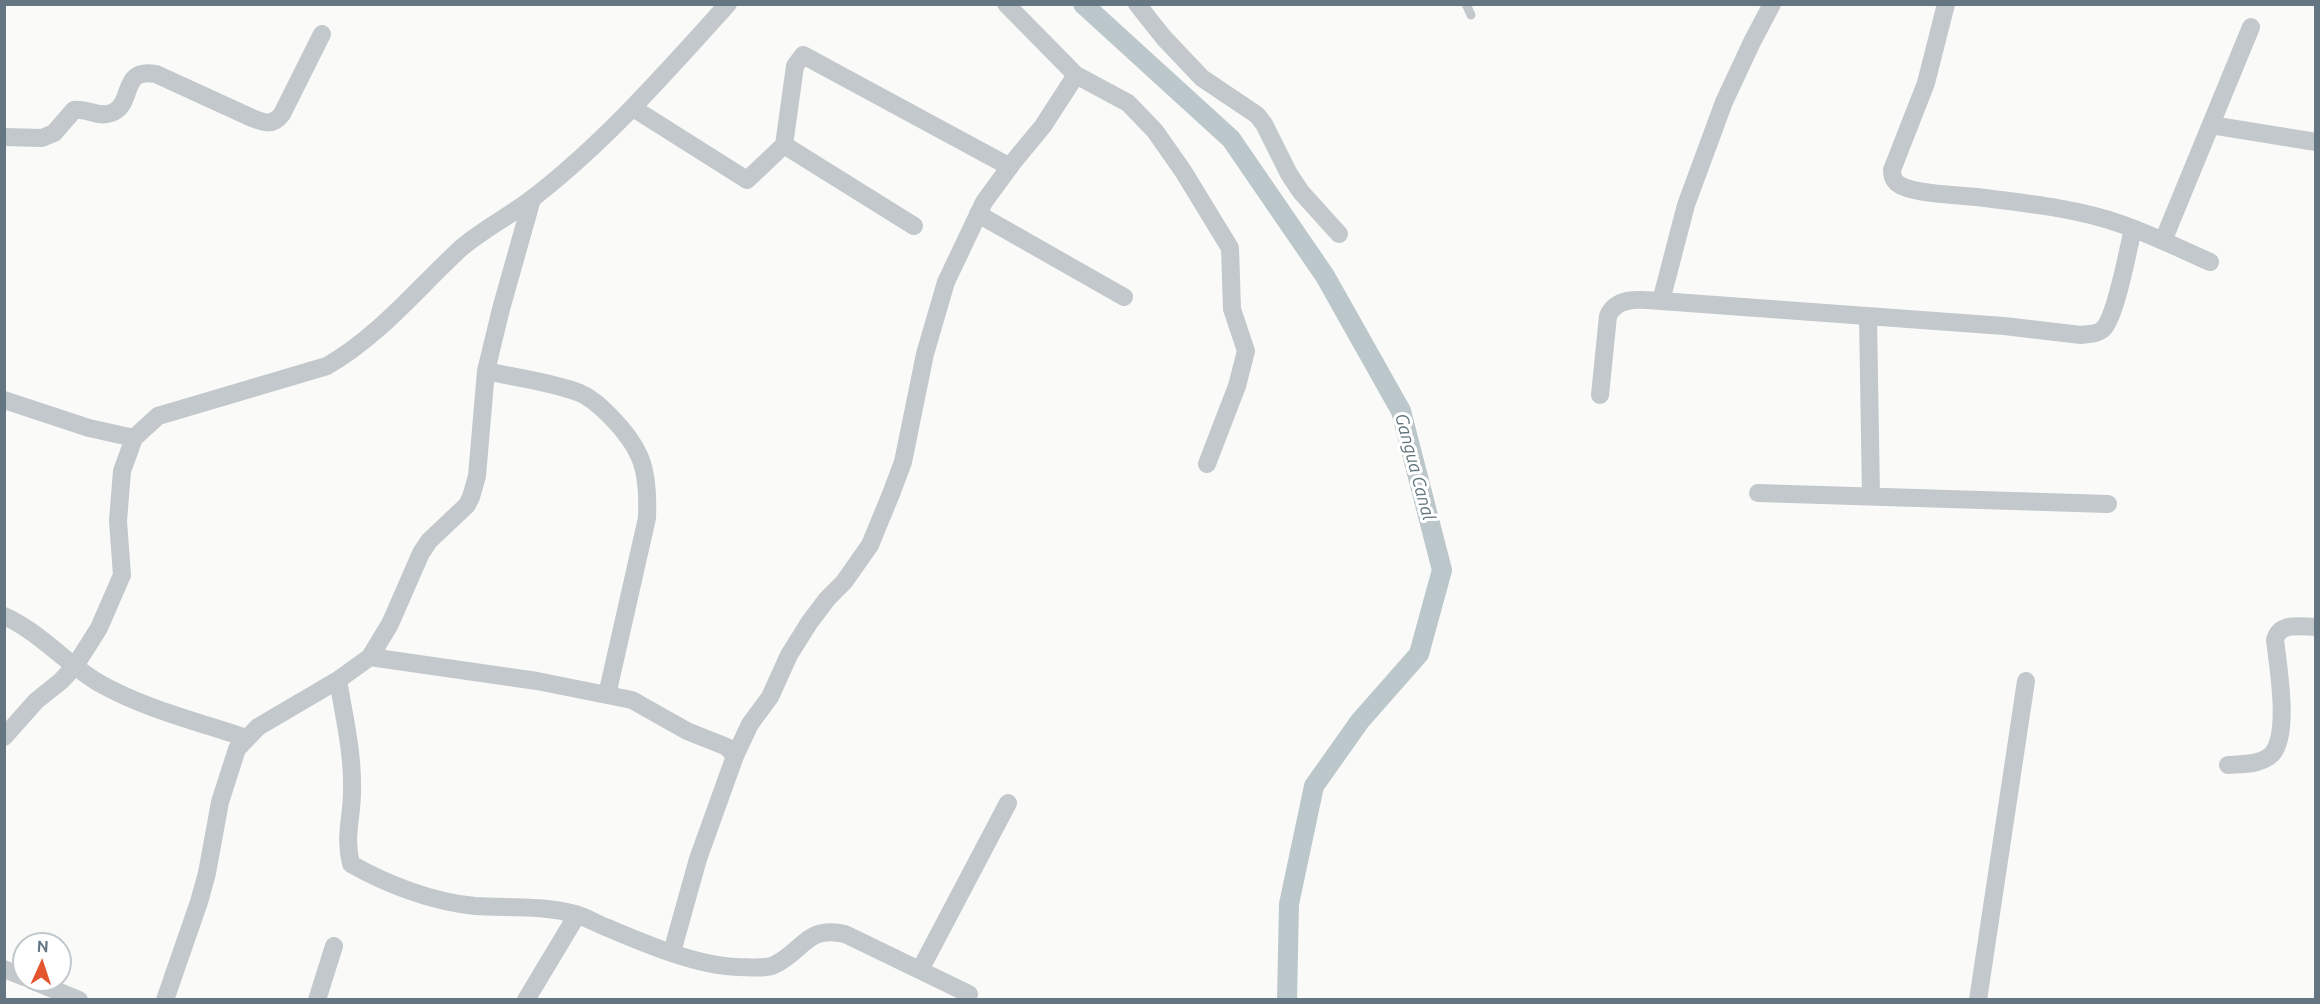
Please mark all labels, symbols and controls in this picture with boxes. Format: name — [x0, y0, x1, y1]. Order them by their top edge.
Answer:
water label: Gangua Canal — [1390, 411, 1440, 523]
north arrow — [12, 932, 72, 992]
text: N — [36, 937, 49, 955]

